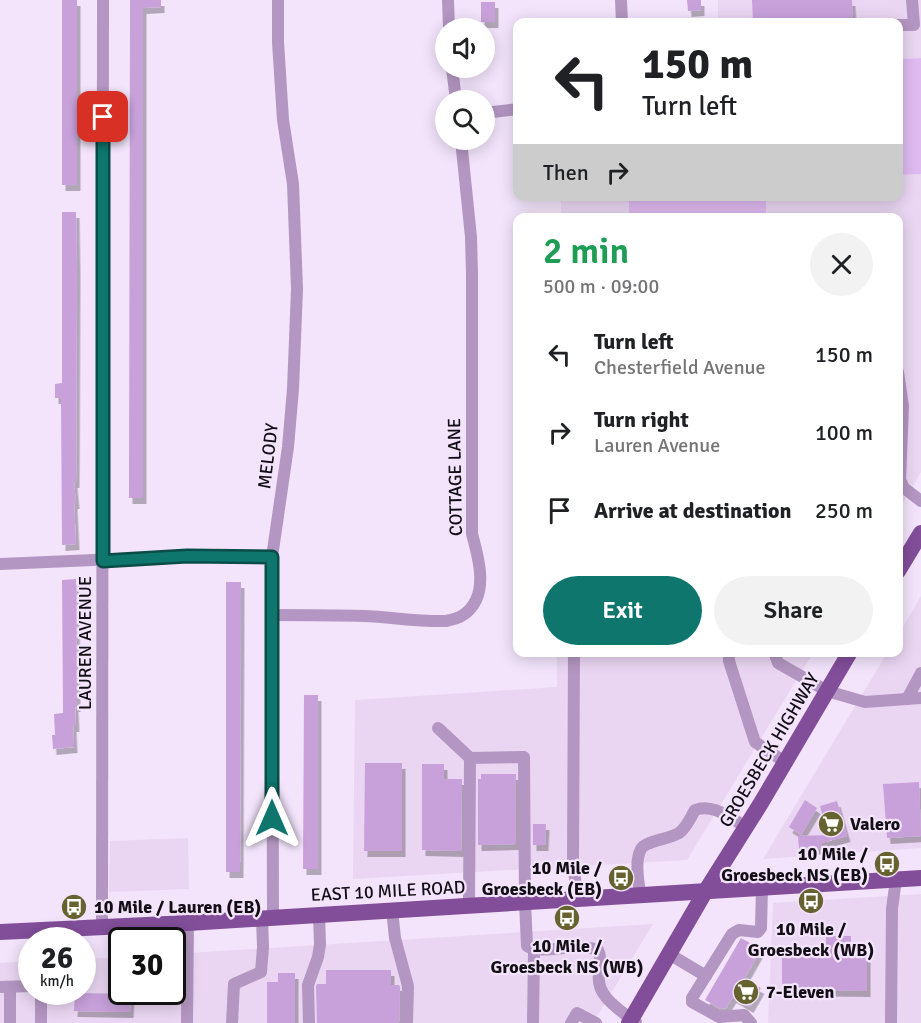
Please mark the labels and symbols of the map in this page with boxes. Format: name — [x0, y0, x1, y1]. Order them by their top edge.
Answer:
pin — [77, 91, 128, 142]
street label: COTTAGE LANE — [443, 418, 467, 536]
street label: MELODY — [253, 422, 283, 490]
street label: LAUREN AVENUE — [74, 576, 96, 710]
street label: GROESBECK HIGHWAY — [714, 669, 824, 831]
position arrow — [240, 786, 304, 850]
supermarket icon: Valero — [816, 809, 846, 839]
place label: Valero — [850, 813, 900, 835]
place label: 10 Mile / Groesbeck NS (EB) — [721, 843, 869, 886]
bus stop icon: 10 Mile / Groesbeck NS (EB) — [872, 849, 902, 879]
place label: 10 Mile / Groesbeck (EB) — [482, 857, 603, 900]
bus stop icon: 10 Mile / Groesbeck (EB) — [606, 863, 636, 893]
street label: EAST 10 MILE ROAD — [310, 876, 466, 906]
bus stop icon: 10 Mile / Groesbeck (WB) — [796, 886, 826, 916]
bus stop icon: 10 Mile / Lauren (EB) — [59, 892, 89, 922]
place label: 10 Mile / Lauren (EB) — [94, 896, 261, 918]
bus stop icon: 10 Mile / Groesbeck NS (WB) — [552, 903, 582, 933]
place label: 10 Mile / Groesbeck (WB) — [748, 918, 874, 961]
speed limit sign: 30 — [108, 927, 186, 1005]
place label: 10 Mile / Groesbeck NS (WB) — [491, 935, 643, 978]
supermarket icon: 7-Eleven — [731, 977, 761, 1007]
place label: 7-Eleven — [766, 981, 834, 1003]

